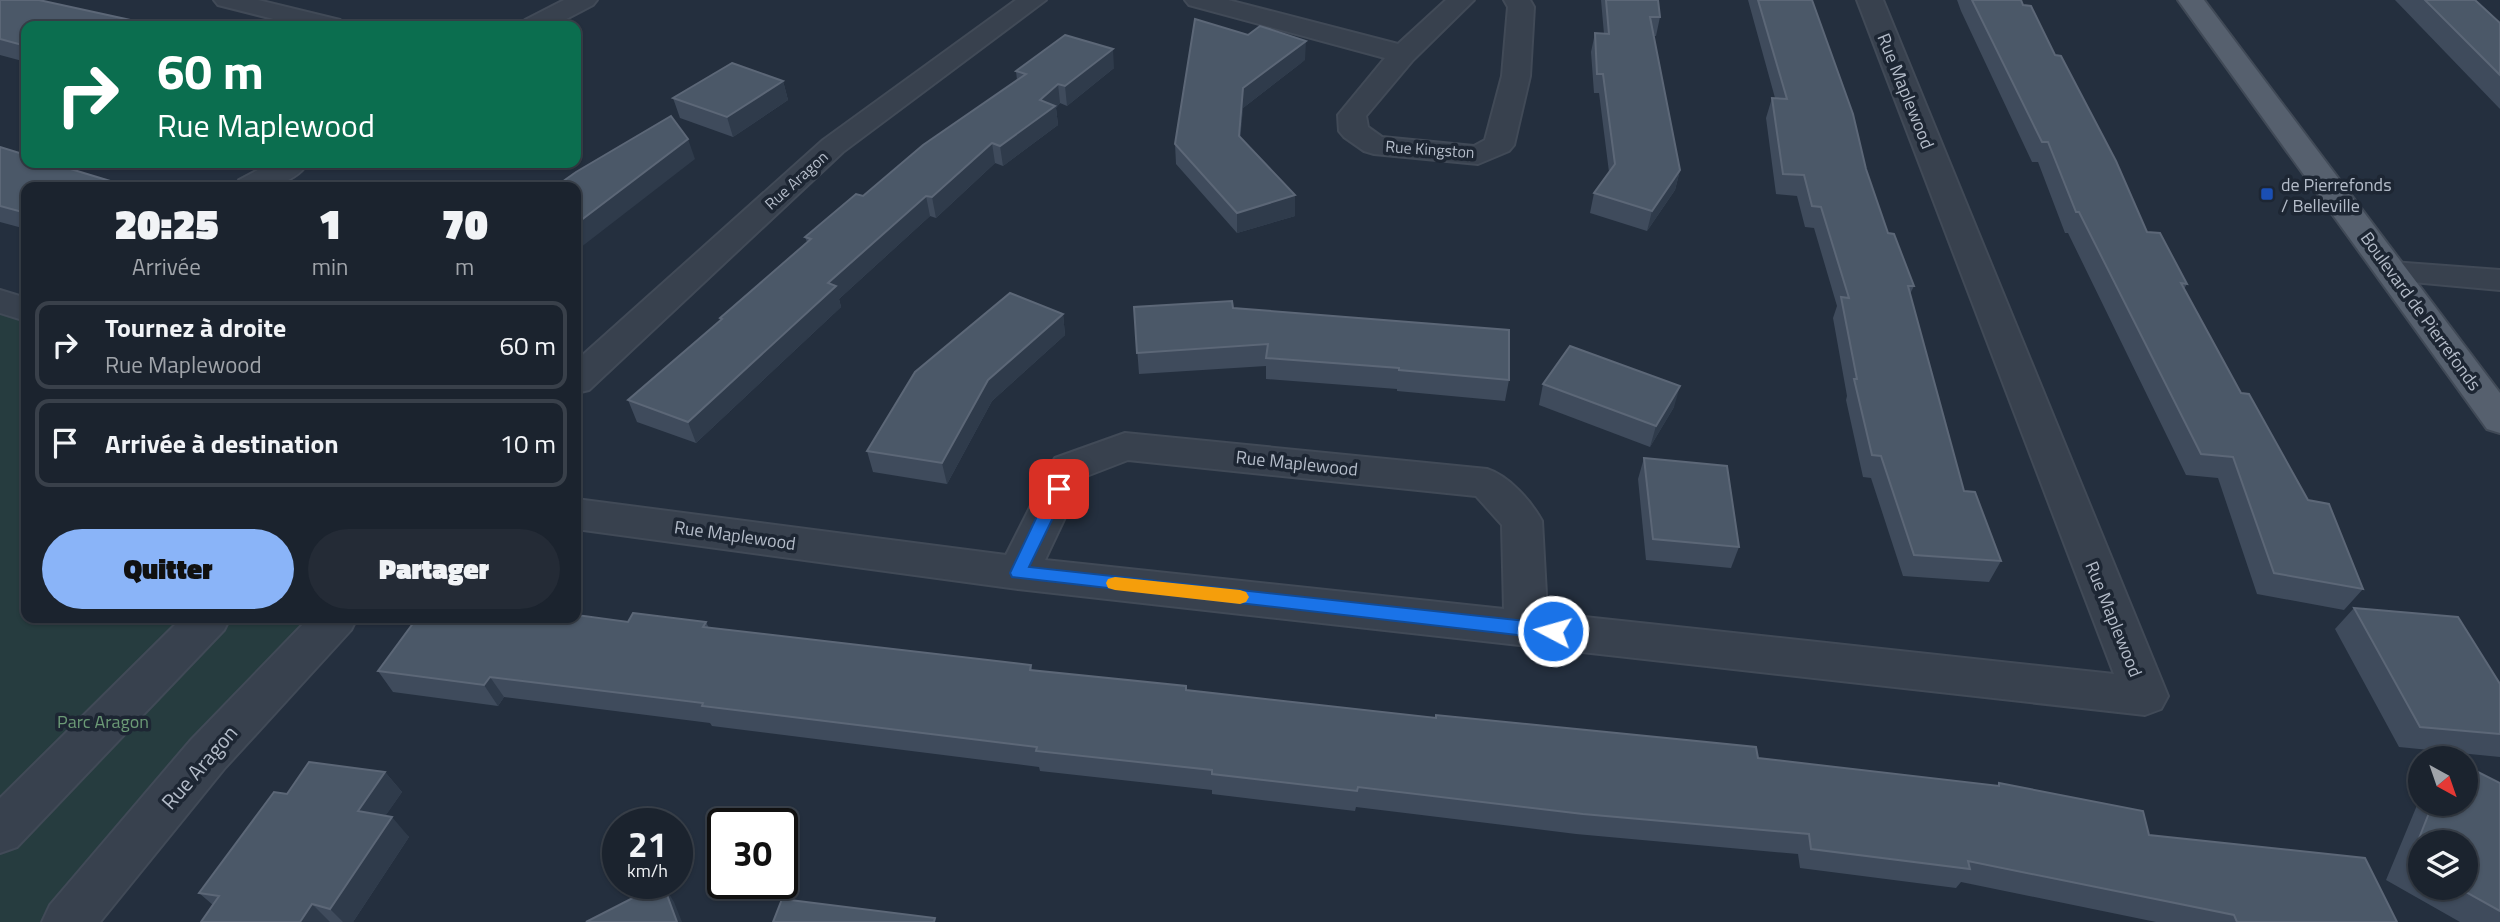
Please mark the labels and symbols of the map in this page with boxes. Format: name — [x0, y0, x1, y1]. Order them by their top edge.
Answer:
street label: Rue Maplewood — [1871, 29, 1941, 153]
street label: Rue Kingston — [1385, 134, 1475, 164]
street label: Rue Aragon — [759, 145, 833, 215]
place label: de Pierrefonds / Belleville — [2281, 171, 2392, 219]
marker: de Pierrefonds / Belleville — [2259, 186, 2275, 202]
street label: Boulevard de Pierrefonds — [2354, 226, 2488, 396]
street label: Rue Maplewood — [1235, 443, 1359, 483]
pin — [1029, 459, 1089, 519]
street label: Rue Maplewood — [672, 513, 798, 557]
street label: Rue Maplewood — [2079, 557, 2149, 681]
position arrow — [1516, 594, 1590, 668]
park label: Parc Aragon — [57, 708, 149, 735]
street label: Rue Aragon — [153, 718, 245, 816]
north arrow — [2408, 746, 2478, 816]
speed limit sign: 30 — [707, 808, 798, 899]

